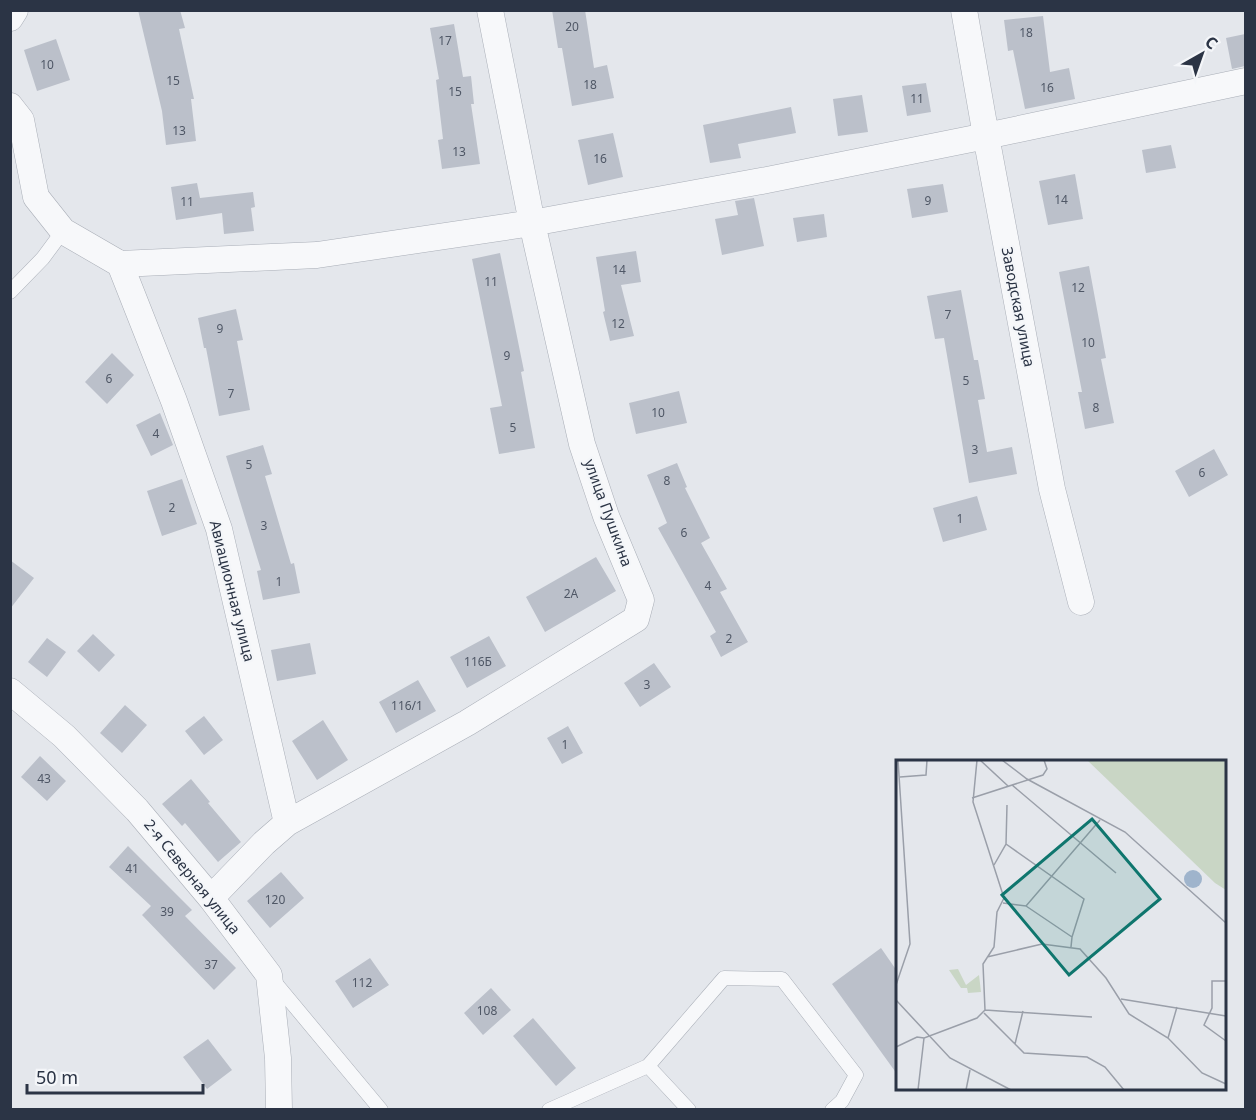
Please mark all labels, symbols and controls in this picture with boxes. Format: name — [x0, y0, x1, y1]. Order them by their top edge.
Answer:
house number: 20 — [565, 18, 579, 35]
house number: 18 — [1019, 24, 1033, 41]
north arrow — [1172, 24, 1232, 84]
text: С — [1201, 31, 1223, 54]
house number: 17 — [438, 32, 452, 49]
house number: 10 — [40, 56, 54, 73]
house number: 15 — [166, 72, 180, 89]
house number: 18 — [583, 76, 597, 93]
house number: 16 — [1040, 79, 1054, 96]
house number: 15 — [448, 83, 462, 100]
house number: 11 — [910, 90, 924, 107]
house number: 13 — [172, 122, 186, 139]
house number: 13 — [452, 143, 466, 160]
house number: 16 — [593, 150, 607, 167]
house number: 14 — [1054, 191, 1068, 208]
house number: 9 — [925, 192, 932, 209]
house number: 11 — [180, 193, 194, 210]
street label: Заводская улица — [998, 245, 1040, 369]
house number: 14 — [612, 261, 626, 278]
house number: 11 — [484, 273, 498, 290]
house number: 12 — [1071, 279, 1085, 296]
house number: 7 — [945, 306, 952, 323]
house number: 12 — [611, 315, 625, 332]
house number: 9 — [217, 320, 224, 337]
house number: 10 — [1081, 334, 1095, 351]
house number: 9 — [504, 347, 511, 364]
house number: 6 — [106, 370, 113, 387]
house number: 5 — [963, 372, 970, 389]
house number: 7 — [228, 385, 235, 402]
house number: 8 — [1093, 399, 1100, 416]
house number: 10 — [651, 404, 665, 421]
house number: 5 — [510, 419, 517, 436]
house number: 4 — [153, 425, 160, 442]
house number: 3 — [972, 441, 979, 458]
house number: 5 — [246, 456, 253, 473]
street label: улица Пушкина — [580, 456, 638, 569]
house number: 6 — [1199, 464, 1206, 481]
house number: 8 — [664, 472, 671, 489]
house number: 2 — [169, 499, 176, 516]
house number: 1 — [957, 510, 963, 527]
house number: 3 — [261, 517, 268, 534]
street label: Авиационная улица — [206, 518, 260, 663]
house number: 6 — [681, 524, 688, 541]
house number: 1 — [276, 573, 282, 590]
house number: 4 — [705, 577, 712, 594]
house number: 2А — [564, 585, 579, 602]
house number: 2 — [726, 630, 733, 647]
house number: 116Б — [464, 653, 492, 670]
house number: 3 — [644, 676, 651, 693]
house number: 116/1 — [391, 697, 423, 714]
house number: 1 — [562, 736, 568, 753]
inset map — [896, 760, 1226, 1090]
house number: 43 — [37, 770, 51, 787]
street label: 2-я Северная улица — [140, 815, 245, 938]
house number: 41 — [125, 860, 139, 877]
house number: 120 — [265, 891, 285, 908]
house number: 39 — [160, 903, 174, 920]
house number: 37 — [204, 956, 218, 973]
house number: 112 — [352, 974, 372, 991]
house number: 108 — [477, 1002, 497, 1019]
scale bar — [27, 1057, 202, 1095]
text: 50 m — [36, 1065, 78, 1089]

